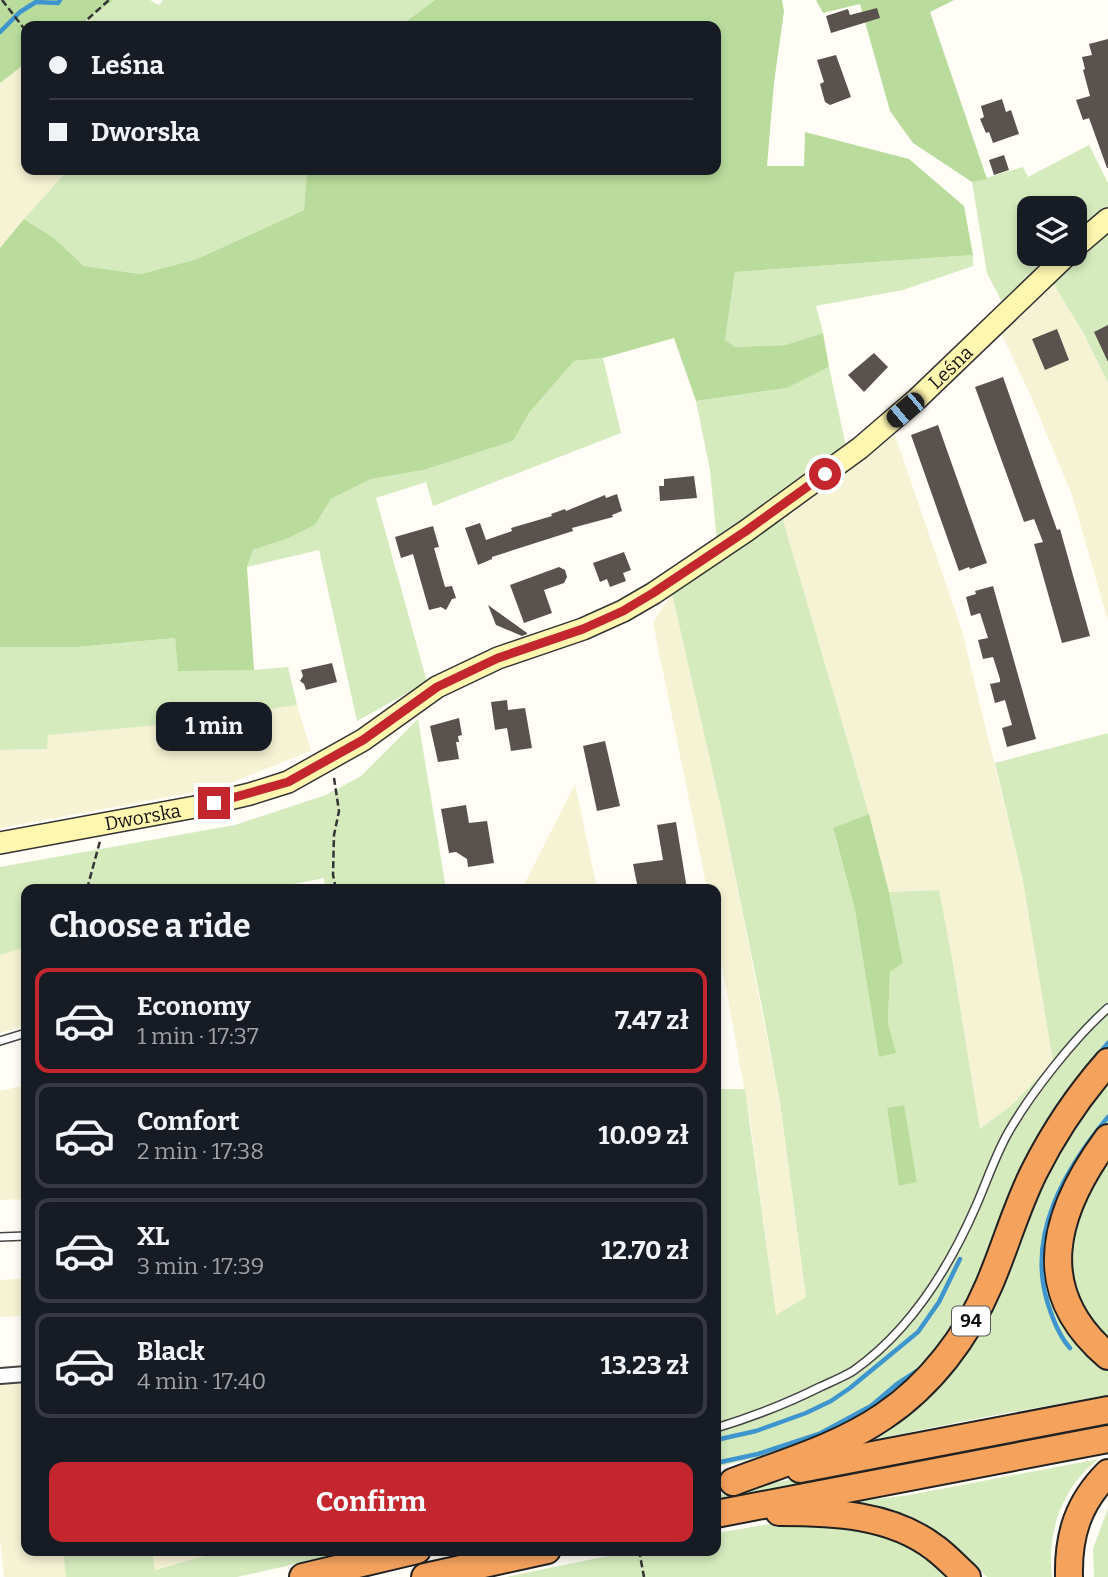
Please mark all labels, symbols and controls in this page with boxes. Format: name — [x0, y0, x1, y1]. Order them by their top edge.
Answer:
text: Leśna — [91, 50, 164, 81]
text: Dworska — [91, 117, 200, 148]
map controls — [1017, 196, 1087, 266]
button: layers — [1017, 196, 1087, 266]
street label: Leśna — [923, 340, 978, 393]
car — [883, 388, 928, 432]
route start — [809, 458, 841, 490]
callout: 1 min — [156, 702, 272, 750]
text: 1 min — [185, 712, 243, 740]
route end — [198, 787, 230, 819]
street label: Dworska — [103, 798, 183, 835]
text: Choose a ride — [49, 907, 250, 945]
icon: car — [53, 989, 116, 1052]
text: Economy — [137, 991, 251, 1022]
text: 7.47 zł — [615, 1005, 689, 1036]
text: 1 min · 17:37 — [137, 1022, 259, 1050]
icon: car — [53, 1104, 116, 1167]
text: Comfort — [137, 1106, 240, 1137]
text: 10.09 zł — [598, 1120, 689, 1151]
text: 2 min · 17:38 — [137, 1137, 264, 1165]
icon: car — [53, 1219, 116, 1282]
text: XL — [137, 1221, 169, 1252]
text: 12.70 zł — [601, 1235, 689, 1266]
text: 3 min · 17:39 — [137, 1252, 264, 1280]
road number: 94 — [952, 1306, 990, 1336]
icon: car — [53, 1334, 116, 1397]
text: Black — [137, 1336, 205, 1367]
text: 13.23 zł — [601, 1350, 689, 1381]
text: 4 min · 17:40 — [137, 1367, 266, 1395]
button: Confirm — [49, 1462, 693, 1542]

